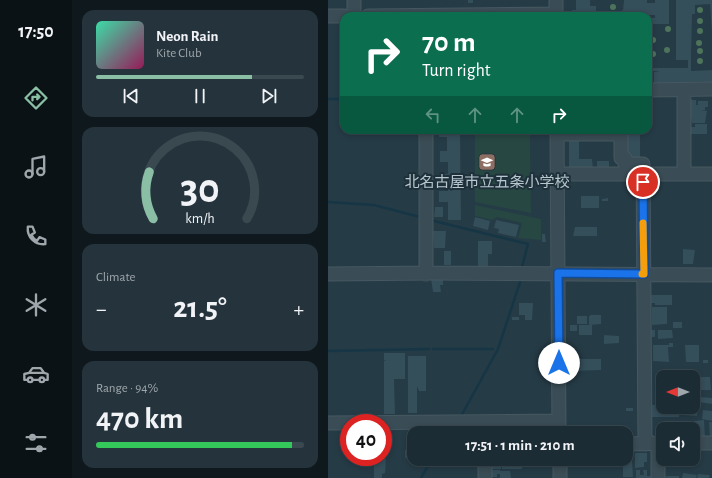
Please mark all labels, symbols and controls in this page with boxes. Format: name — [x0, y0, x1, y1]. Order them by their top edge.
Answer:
text: 17:50 — [18, 23, 54, 41]
icon: right — [356, 28, 408, 80]
text: Neon Rain — [156, 29, 218, 44]
text: 70 m — [422, 29, 476, 57]
text: Kite Club — [156, 47, 202, 60]
text: Turn right — [422, 62, 491, 80]
icon: directions — [22, 84, 50, 112]
icon: previous — [120, 85, 142, 107]
icon: pause — [189, 85, 211, 107]
icon: next — [258, 85, 280, 107]
icon: left — [422, 104, 444, 126]
icon: ahead — [464, 104, 486, 126]
icon: ahead — [506, 104, 528, 126]
icon: right — [548, 104, 570, 126]
school or university icon: 北名古屋市立五条小学校 — [477, 152, 497, 172]
icon: music — [22, 153, 50, 181]
pin — [626, 165, 660, 199]
text: 30 — [180, 168, 220, 209]
icon: arrive — [632, 171, 654, 193]
place label: 北名古屋市立五条小学校 — [404, 173, 570, 190]
text: km/h — [185, 211, 215, 225]
icon: phone — [22, 222, 50, 250]
text: Climate — [96, 271, 135, 284]
icon: climate — [22, 291, 50, 319]
text: 21.5° — [173, 293, 227, 323]
text: − — [96, 298, 107, 320]
text: + — [293, 298, 304, 320]
position arrow — [538, 342, 580, 384]
icon: car — [22, 360, 50, 388]
north arrow — [656, 370, 700, 414]
map controls — [656, 370, 700, 466]
text: Range · 94% — [96, 382, 158, 395]
text: 470 km — [96, 404, 183, 434]
speed limit sign: 40 — [340, 414, 392, 466]
button: sound — [656, 422, 700, 466]
icon: filters — [22, 429, 50, 457]
text: 17:51 · 1 min · 210 m — [465, 438, 575, 453]

